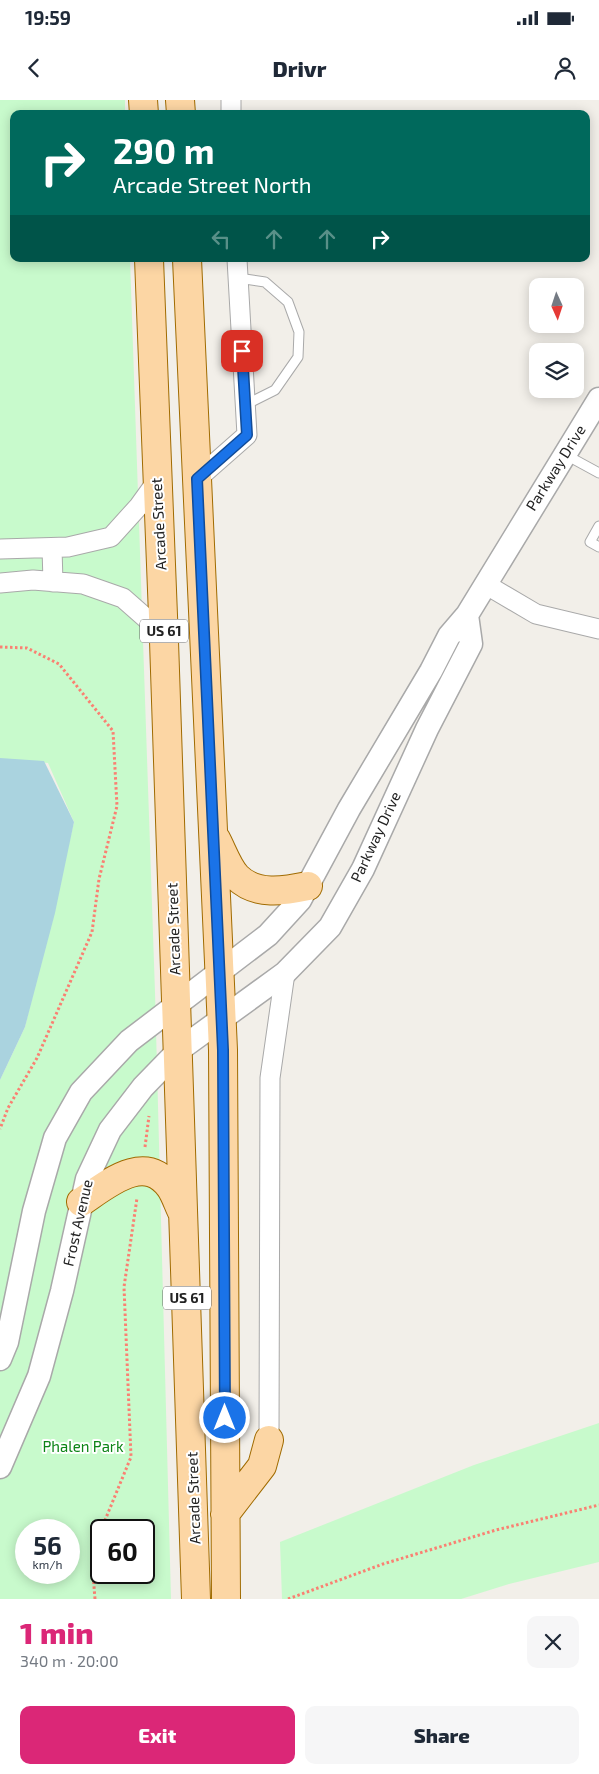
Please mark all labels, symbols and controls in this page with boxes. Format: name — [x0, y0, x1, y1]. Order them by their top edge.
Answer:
text: 19:59 — [25, 6, 71, 29]
icon: back — [20, 54, 48, 82]
icon: person — [551, 54, 579, 82]
text: Drivr — [273, 55, 326, 81]
text: 290 m — [113, 129, 214, 171]
icon: right — [30, 130, 95, 195]
text: Arcade Street North — [113, 171, 311, 197]
icon: left — [207, 225, 235, 253]
icon: ahead — [260, 225, 288, 253]
icon: ahead — [313, 225, 341, 253]
icon: right — [366, 225, 394, 253]
north arrow — [529, 278, 584, 332]
map controls — [529, 278, 584, 398]
pin — [221, 330, 263, 372]
icon: arrive — [228, 337, 256, 365]
button: layers — [529, 343, 584, 398]
street label: Parkway Drive — [522, 421, 589, 514]
street label: Arcade Street — [147, 477, 169, 571]
road number: US 61 — [140, 620, 188, 642]
street label: Parkway Drive — [346, 788, 404, 885]
street label: Arcade Street — [162, 882, 184, 976]
street label: Frost Avenue — [58, 1178, 96, 1268]
road number: US 61 — [163, 1286, 211, 1310]
position arrow — [198, 1391, 250, 1443]
park label: Phalen Park — [42, 1437, 124, 1455]
street label: Arcade Street — [182, 1451, 204, 1545]
speed limit sign: 60 — [90, 1519, 155, 1584]
text: 56 — [33, 1530, 62, 1560]
text: km/h — [33, 1557, 62, 1571]
text: 1 min — [20, 1614, 94, 1650]
button: close — [527, 1616, 579, 1668]
text: 340 m · 20:00 — [20, 1651, 119, 1670]
button: Exit — [20, 1706, 295, 1764]
button: Share — [305, 1706, 579, 1764]

